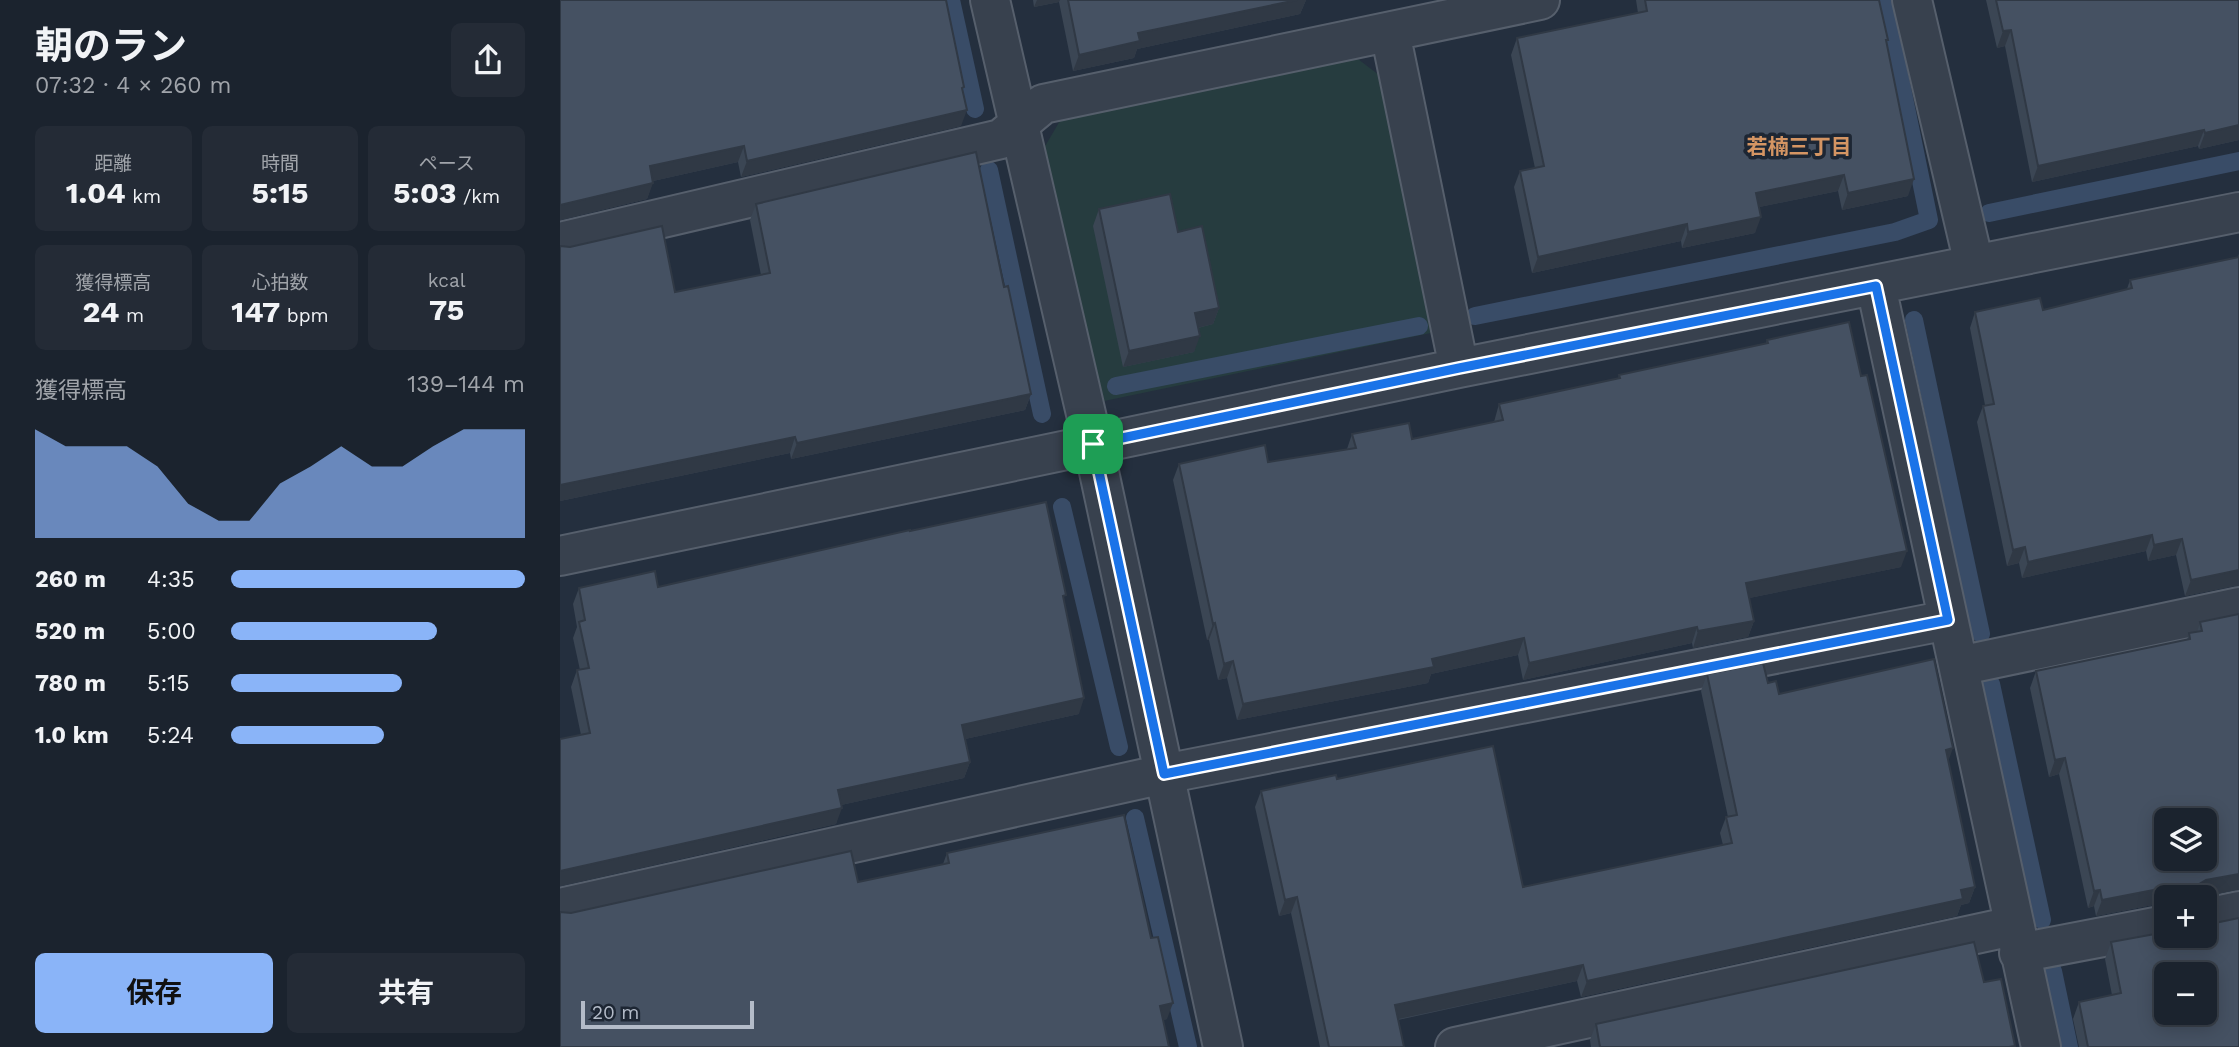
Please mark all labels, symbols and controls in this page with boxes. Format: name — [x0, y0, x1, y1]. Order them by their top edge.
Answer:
button: share — [451, 23, 525, 97]
text: 朝のラン — [35, 24, 187, 68]
text: 07:32 · 4 × 260 m — [35, 72, 231, 99]
district label: 若楠三丁目 — [1747, 134, 1852, 159]
text: 距離 — [94, 152, 132, 175]
text: 時間 — [261, 152, 299, 175]
text: ペース — [419, 152, 475, 175]
text: 1.04 — [66, 175, 126, 210]
text: 5:15 — [252, 175, 308, 210]
text: 5:03 — [393, 175, 457, 210]
text: km — [126, 185, 161, 208]
text: /km — [457, 185, 500, 208]
text: kcal — [428, 269, 465, 292]
text: 獲得標高 — [75, 271, 151, 294]
text: 心拍数 — [251, 271, 309, 294]
text: 75 — [429, 292, 464, 327]
text: 24 — [83, 294, 119, 329]
text: 147 — [231, 294, 280, 329]
text: m — [119, 304, 144, 327]
text: bpm — [280, 304, 329, 327]
text: 139–144 m — [407, 371, 525, 398]
text: 獲得標高 — [35, 377, 127, 404]
pin — [1063, 414, 1123, 474]
icon: arrive — [1074, 425, 1112, 463]
text: 260 m — [35, 566, 106, 593]
text: 4:35 — [147, 566, 195, 593]
text: 520 m — [35, 618, 105, 645]
text: 5:00 — [147, 618, 196, 645]
text: 780 m — [35, 670, 106, 697]
text: 5:15 — [147, 670, 190, 697]
text: 1.0 km — [35, 722, 109, 749]
text: 5:24 — [147, 722, 194, 749]
map controls — [2154, 808, 2217, 1025]
button: layers — [2154, 808, 2217, 871]
button: + — [2154, 885, 2217, 948]
button: 保存 — [35, 953, 273, 1033]
button: 共有 — [287, 953, 525, 1033]
button: − — [2154, 962, 2217, 1025]
scale bar — [581, 998, 754, 1030]
text: 20 m — [592, 1001, 639, 1024]

